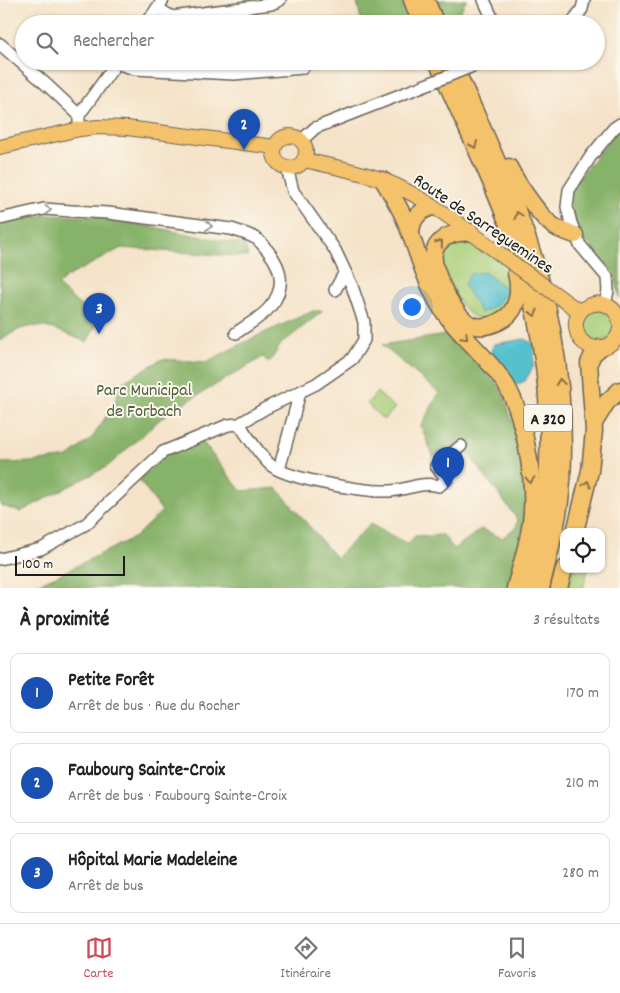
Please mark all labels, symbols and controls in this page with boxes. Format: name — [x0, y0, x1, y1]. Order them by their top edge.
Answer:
search box — [15, 15, 605, 70]
icon: search — [33, 29, 61, 57]
text: Rechercher — [73, 29, 154, 56]
pin: 2 — [228, 109, 260, 150]
one-way arrow — [467, 140, 478, 149]
street label: Route de Sarreguemines — [407, 169, 558, 281]
one-way arrow — [44, 205, 52, 215]
one-way arrow — [514, 211, 524, 220]
one-way arrow — [206, 220, 214, 231]
one-way arrow — [435, 240, 443, 249]
pin: 3 — [83, 293, 115, 334]
your location — [399, 294, 425, 320]
one-way arrow — [528, 309, 539, 318]
one-way arrow — [459, 331, 468, 340]
one-way arrow — [554, 378, 565, 386]
park label: Parc Municipal de Forbach — [96, 379, 193, 425]
road number: A 320 — [524, 404, 572, 432]
pin: 1 — [432, 447, 464, 488]
one-way arrow — [525, 476, 536, 484]
one-way arrow — [581, 480, 592, 489]
map controls — [560, 528, 605, 573]
button: locate — [560, 528, 605, 573]
scale bar — [15, 553, 125, 576]
text: 100 m — [22, 555, 53, 575]
text: À proximité — [20, 606, 109, 636]
text: 3 résultats — [533, 609, 600, 632]
text: Petite Forêt — [68, 668, 154, 695]
text: 1 — [35, 682, 39, 705]
text: 170 m — [566, 682, 599, 705]
text: Arrêt de bus · Rue du Rocher — [68, 695, 240, 718]
text: Faubourg Sainte-Croix — [68, 758, 225, 785]
text: 2 — [34, 772, 41, 795]
text: 210 m — [565, 772, 599, 795]
text: Arrêt de bus · Faubourg Sainte-Croix — [68, 785, 287, 808]
text: Hôpital Marie Madeleine — [68, 848, 237, 875]
text: 3 — [33, 862, 41, 885]
text: 280 m — [562, 862, 599, 885]
text: Arrêt de bus — [68, 875, 144, 898]
tab: Carte — [84, 934, 114, 984]
tab: Itinéraire — [281, 934, 331, 984]
tab: Favoris — [498, 934, 536, 984]

